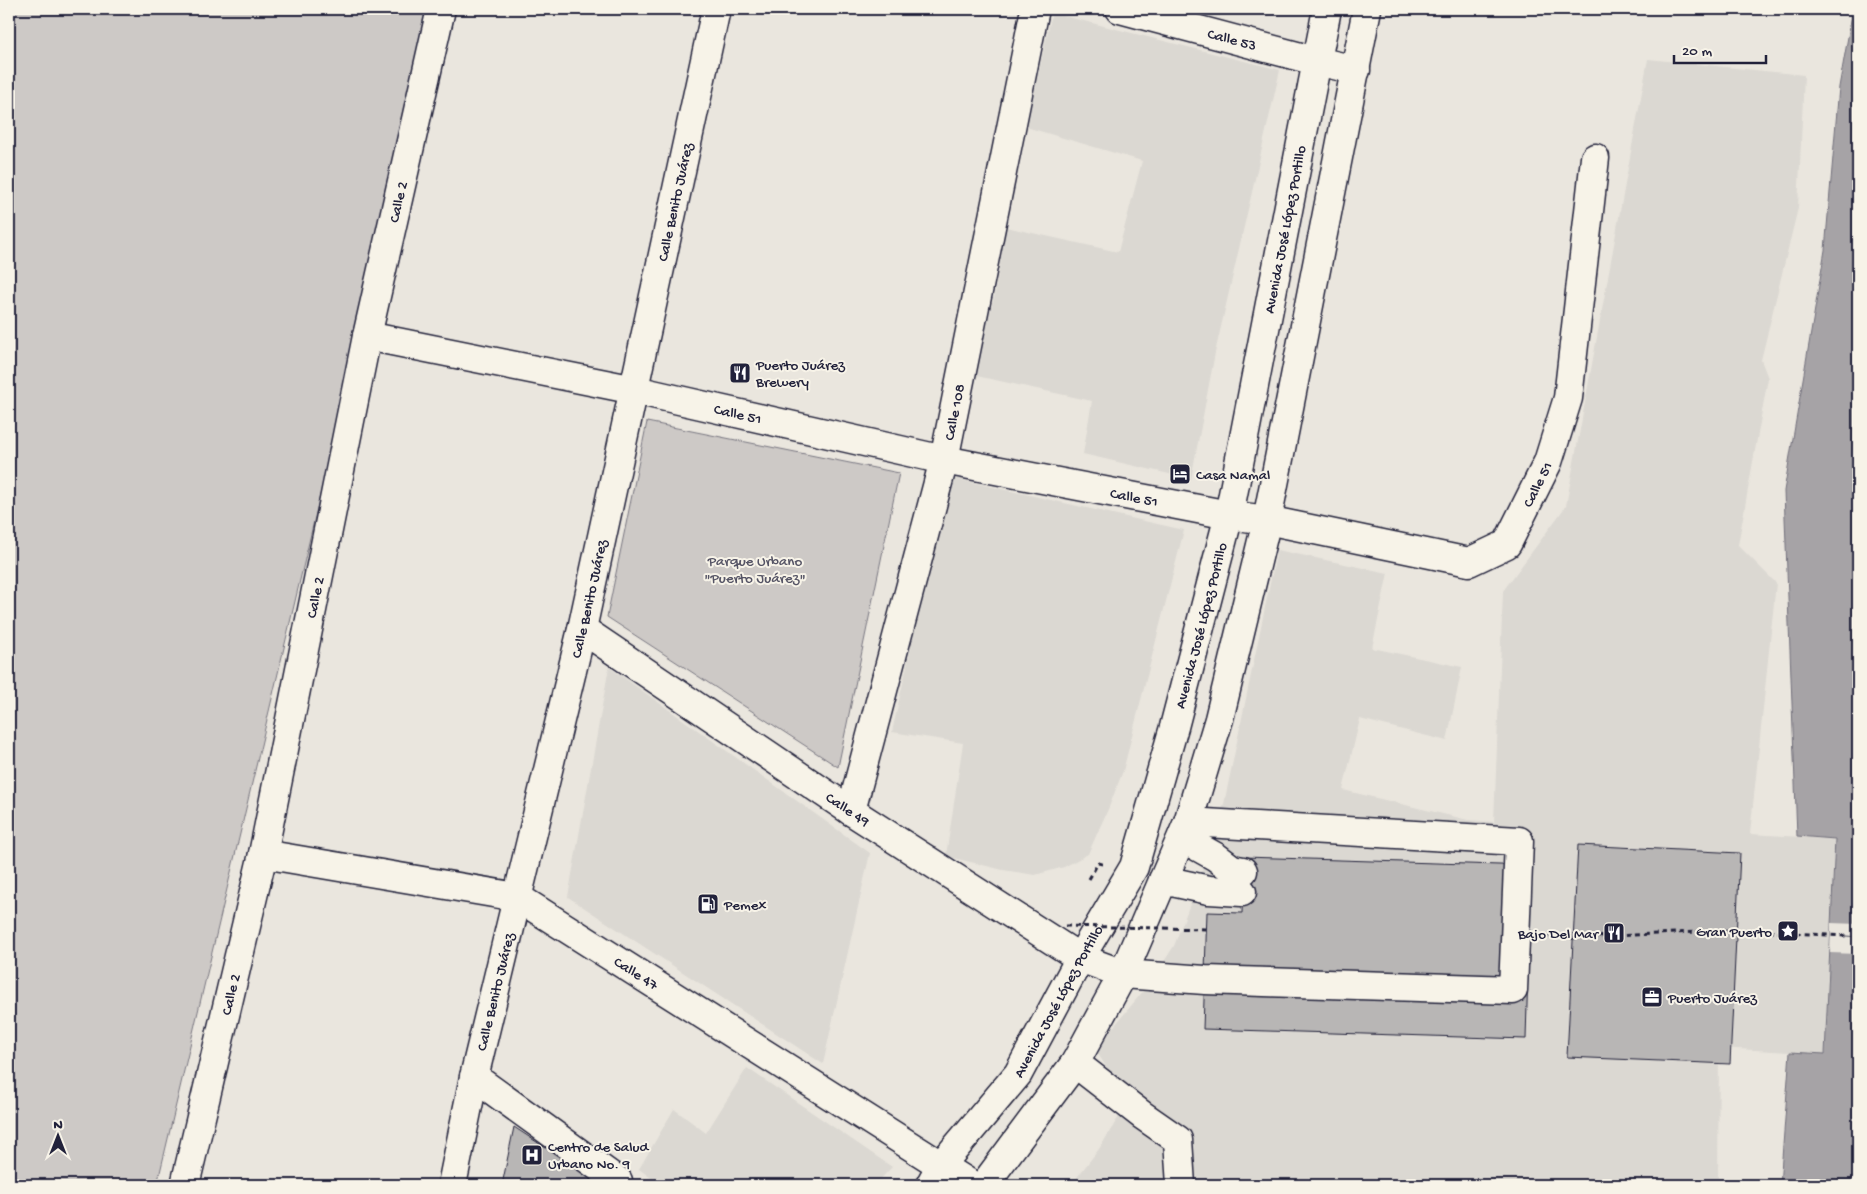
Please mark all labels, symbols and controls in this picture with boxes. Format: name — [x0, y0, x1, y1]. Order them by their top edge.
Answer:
street label: Calle 53 — [1205, 26, 1258, 56]
scale bar — [1674, 32, 1767, 64]
text: 20 m — [1682, 43, 1712, 61]
street label: Calle Benito Juárez — [655, 141, 698, 263]
street label: Avenida José López Portillo — [1261, 144, 1311, 315]
street label: Calle 2 — [386, 180, 413, 225]
place label: Puerto Juárez Brewery — [755, 357, 845, 392]
restaurant icon: Puerto Juárez Brewery — [728, 361, 752, 385]
street label: Calle 108 — [941, 383, 970, 442]
street label: Calle 51 — [712, 401, 763, 429]
street label: Calle 51 — [1520, 459, 1558, 511]
hotel icon: Casa Namal — [1168, 462, 1192, 486]
place label: Casa Namal — [1196, 467, 1270, 485]
street label: Calle 51 — [1108, 485, 1159, 512]
street label: Calle Benito Juárez — [568, 538, 612, 660]
street label: Avenida José López Portillo — [1172, 541, 1233, 711]
park label: Parque Urbano "Puerto Juárez" — [704, 553, 806, 588]
street label: Calle 2 — [304, 575, 329, 620]
street label: Calle 49 — [821, 789, 873, 832]
fuel station icon: Pemex — [696, 892, 720, 916]
place label: Pemex — [723, 897, 766, 915]
place icon: Gran Puerto — [1776, 919, 1800, 943]
restaurant icon: Bajo Del Mar — [1602, 921, 1626, 945]
street label: Avenida José López Portillo — [1011, 923, 1108, 1081]
place label: Gran Puerto — [1696, 924, 1772, 942]
place label: Bajo Del Mar — [1517, 926, 1600, 944]
street label: Calle Benito Juárez — [474, 931, 520, 1053]
street label: Calle 47 — [610, 954, 662, 996]
street label: Calle 2 — [218, 972, 245, 1017]
office icon: Puerto Juárez — [1640, 985, 1664, 1009]
place label: Puerto Juárez — [1667, 990, 1757, 1008]
north arrow — [32, 1112, 82, 1162]
text: N — [53, 1117, 63, 1134]
place label: Centro de Salud Urbano No. 9 — [548, 1139, 649, 1174]
hospital icon: Centro de Salud Urbano No. 9 — [520, 1143, 544, 1167]

